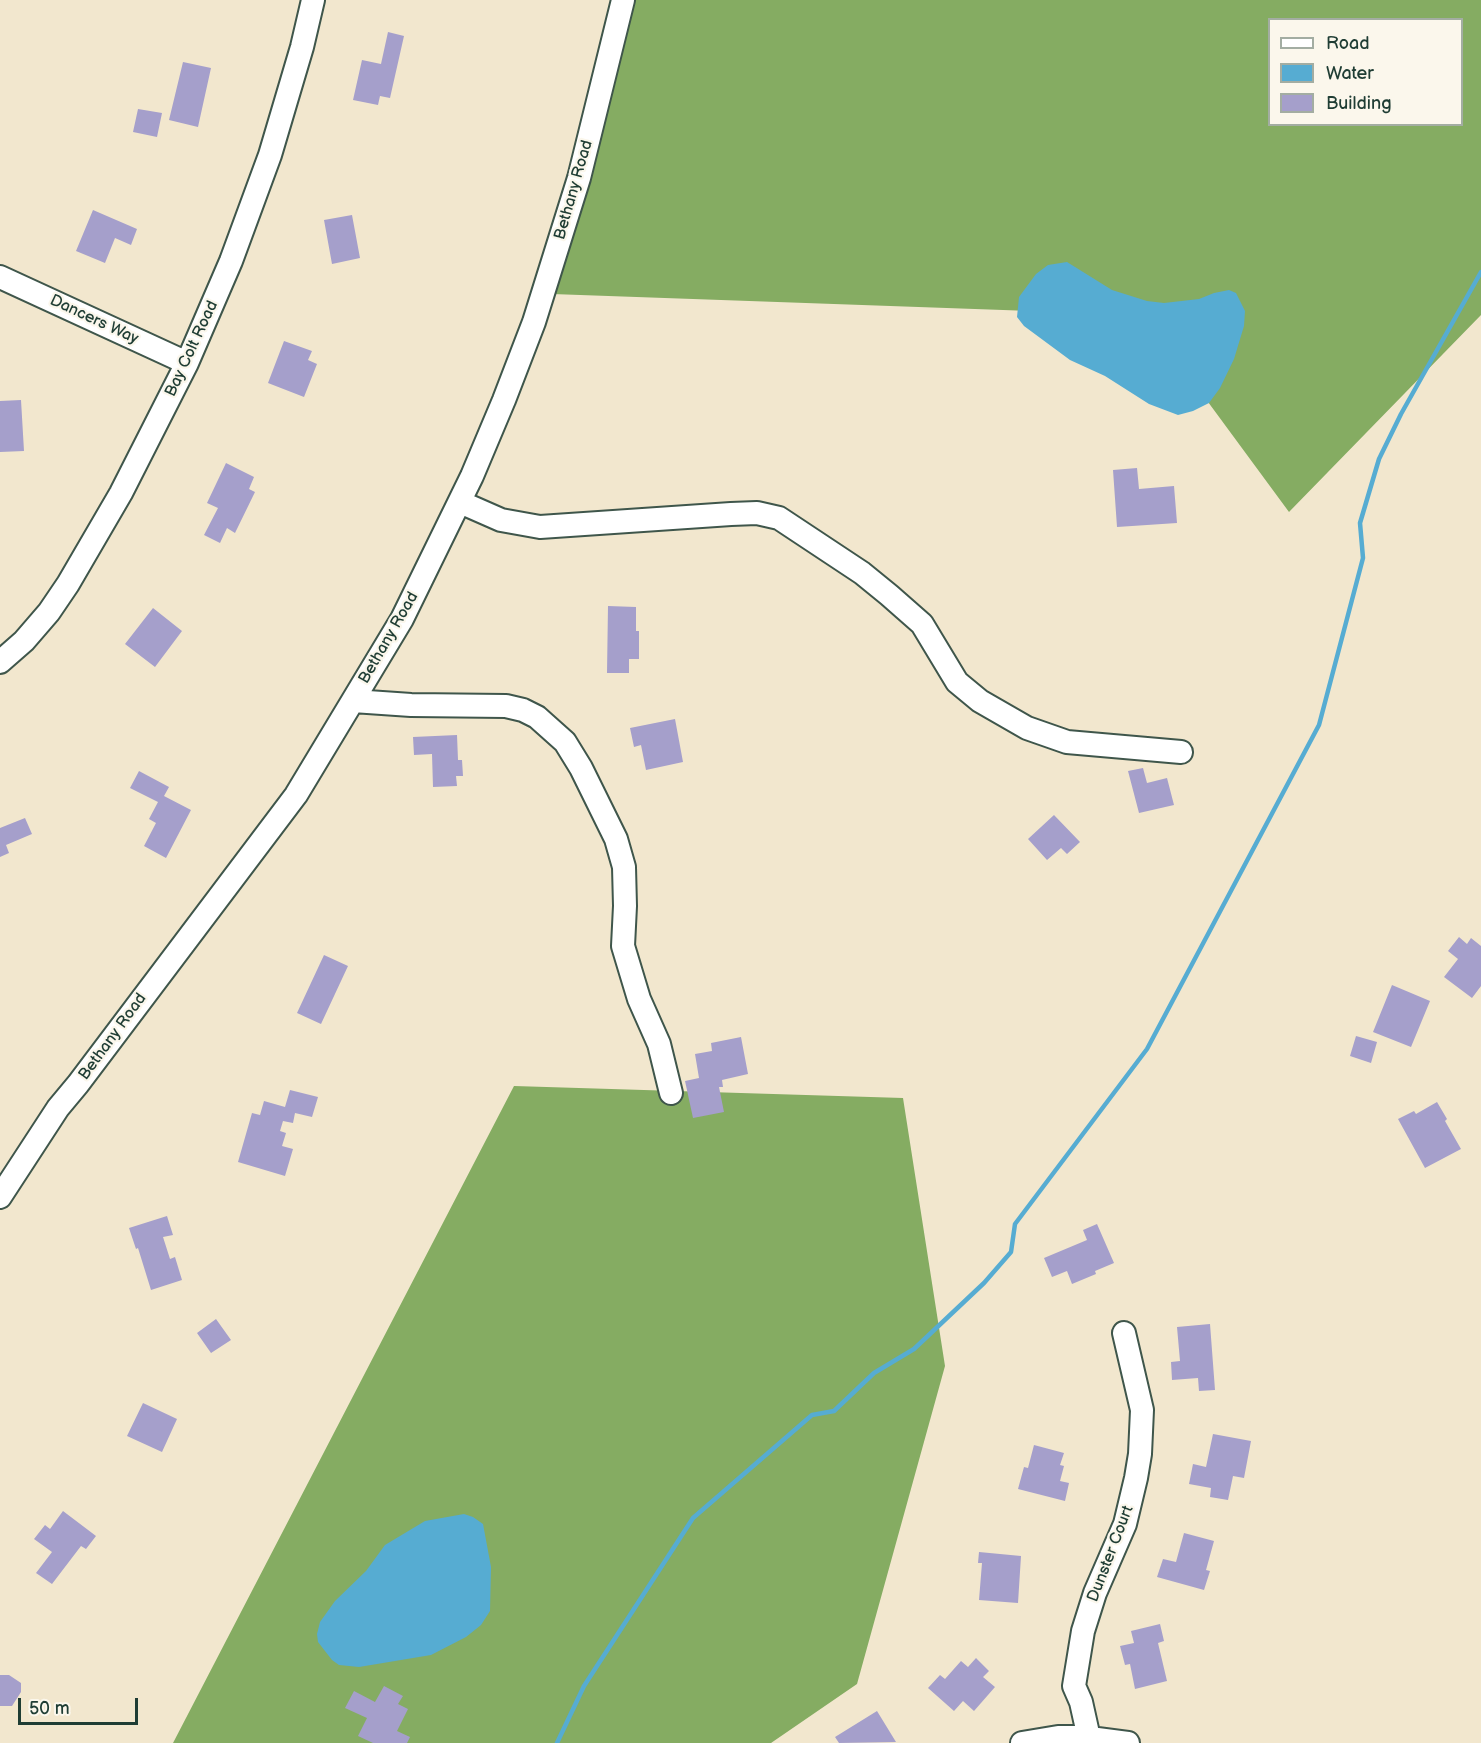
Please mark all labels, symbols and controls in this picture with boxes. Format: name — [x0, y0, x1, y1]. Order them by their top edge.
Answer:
legend — [1268, 18, 1463, 126]
text: Road — [1326, 33, 1370, 54]
text: Water — [1326, 63, 1374, 84]
text: Building — [1326, 93, 1392, 114]
street label: Bethany Road — [551, 138, 597, 242]
street label: Dancers Way — [47, 291, 141, 349]
street label: Bay Colt Road — [161, 298, 223, 400]
street label: Bethany Road — [355, 589, 423, 687]
street label: Bethany Road — [75, 990, 151, 1084]
street label: Dunster Court — [1084, 1503, 1138, 1605]
scale bar — [21, 1686, 141, 1724]
text: 50 m — [29, 1698, 70, 1719]

